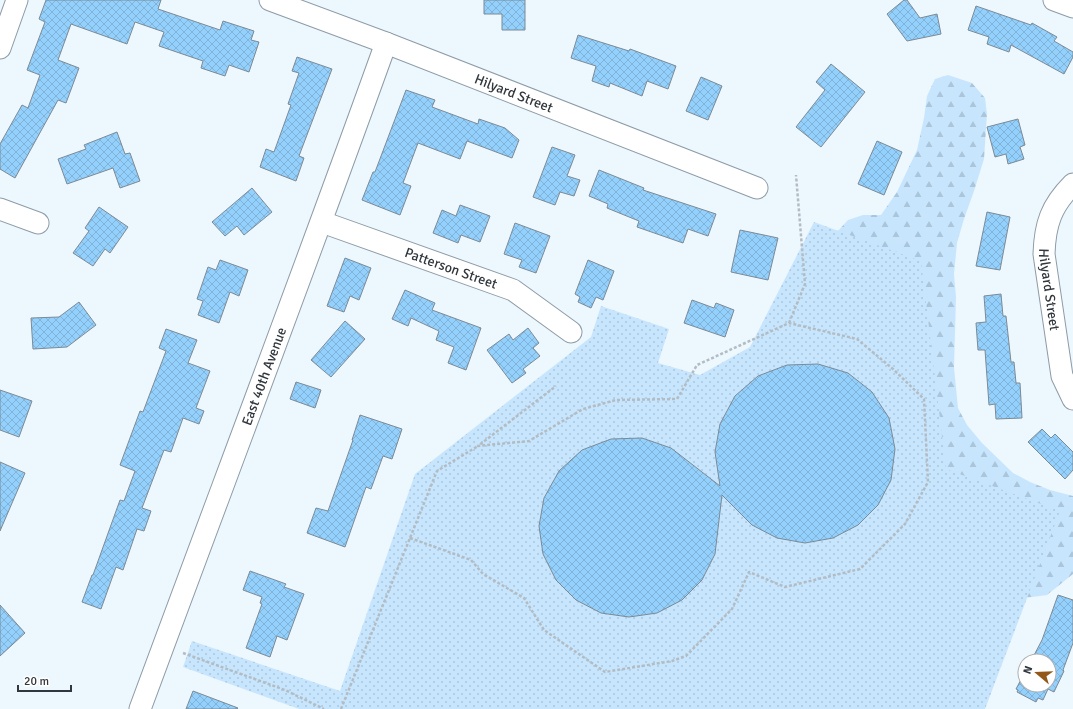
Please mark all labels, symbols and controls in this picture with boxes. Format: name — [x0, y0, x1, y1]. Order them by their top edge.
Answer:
street label: Hilyard Street — [472, 70, 556, 116]
street label: Patterson Street — [402, 244, 500, 292]
street label: Hilyard Street — [1035, 248, 1064, 332]
street label: East 40th Avenue — [238, 325, 290, 428]
north arrow — [1017, 653, 1057, 693]
text: N — [1021, 664, 1035, 676]
scale bar — [18, 667, 71, 693]
text: 20 m — [24, 674, 49, 689]

